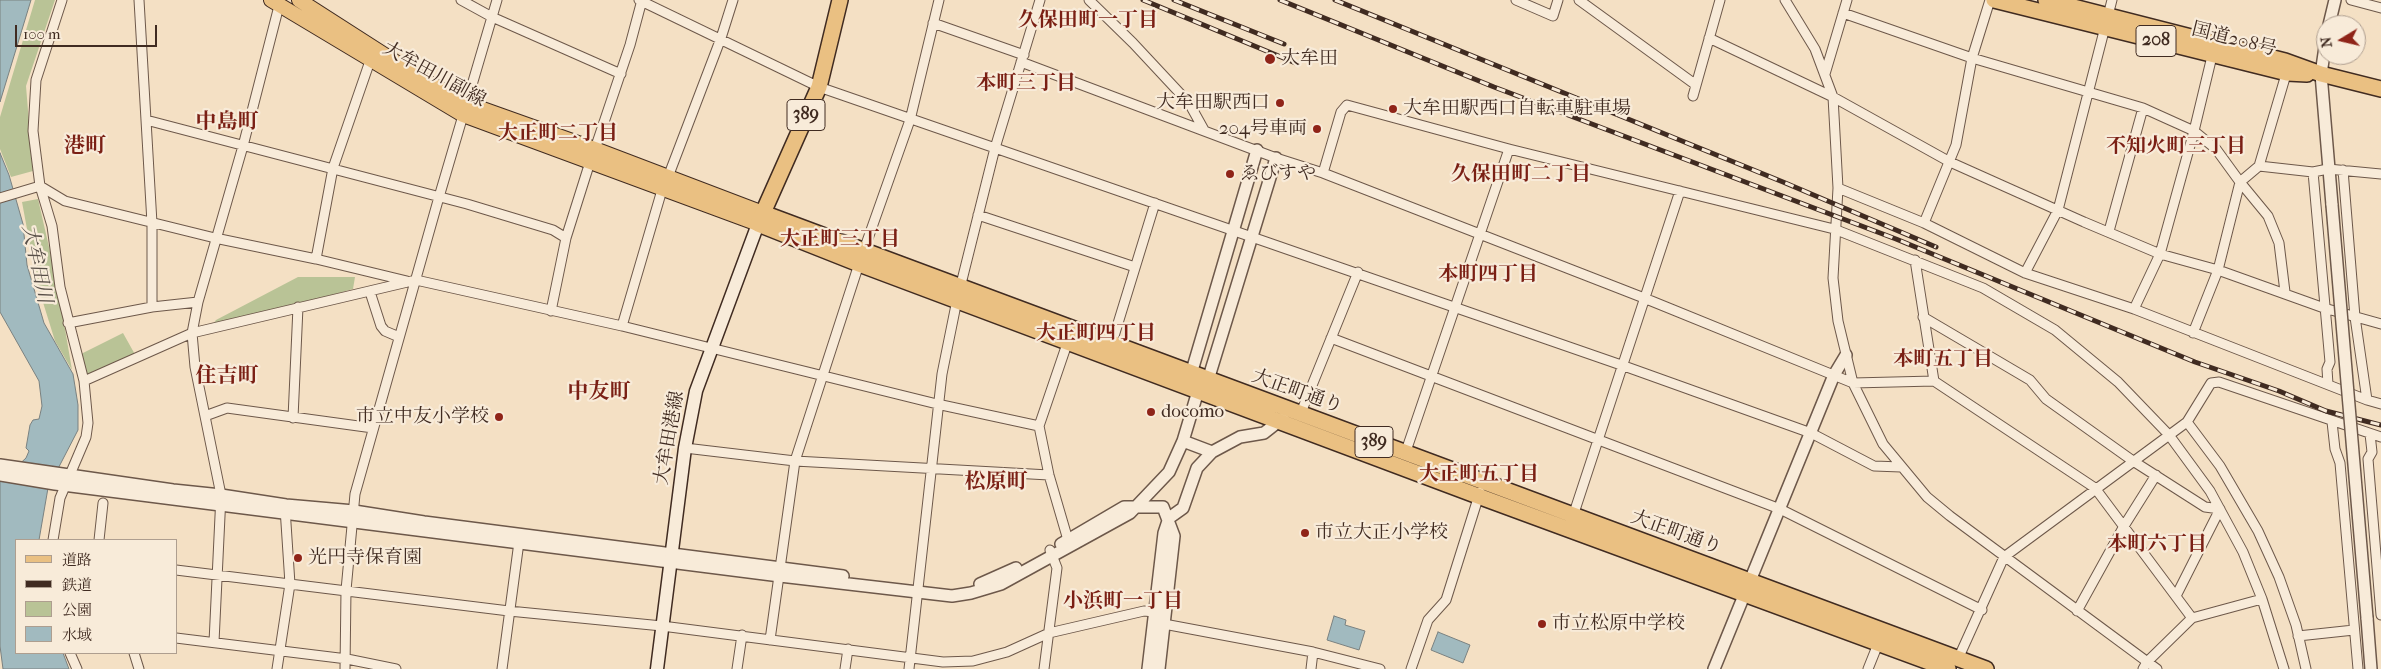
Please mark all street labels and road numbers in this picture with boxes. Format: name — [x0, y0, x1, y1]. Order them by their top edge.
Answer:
street label: 国道208号 — [2189, 18, 2279, 62]
road number: 208 — [2136, 26, 2176, 56]
street label: 大牟田川副線 — [379, 37, 489, 113]
road number: 389 — [787, 100, 825, 130]
street label: 大正町通り — [1248, 365, 1346, 419]
street label: 大牟田港線 — [651, 389, 689, 487]
road number: 389 — [1355, 427, 1393, 458]
street label: 大正町通り — [1627, 506, 1725, 560]

